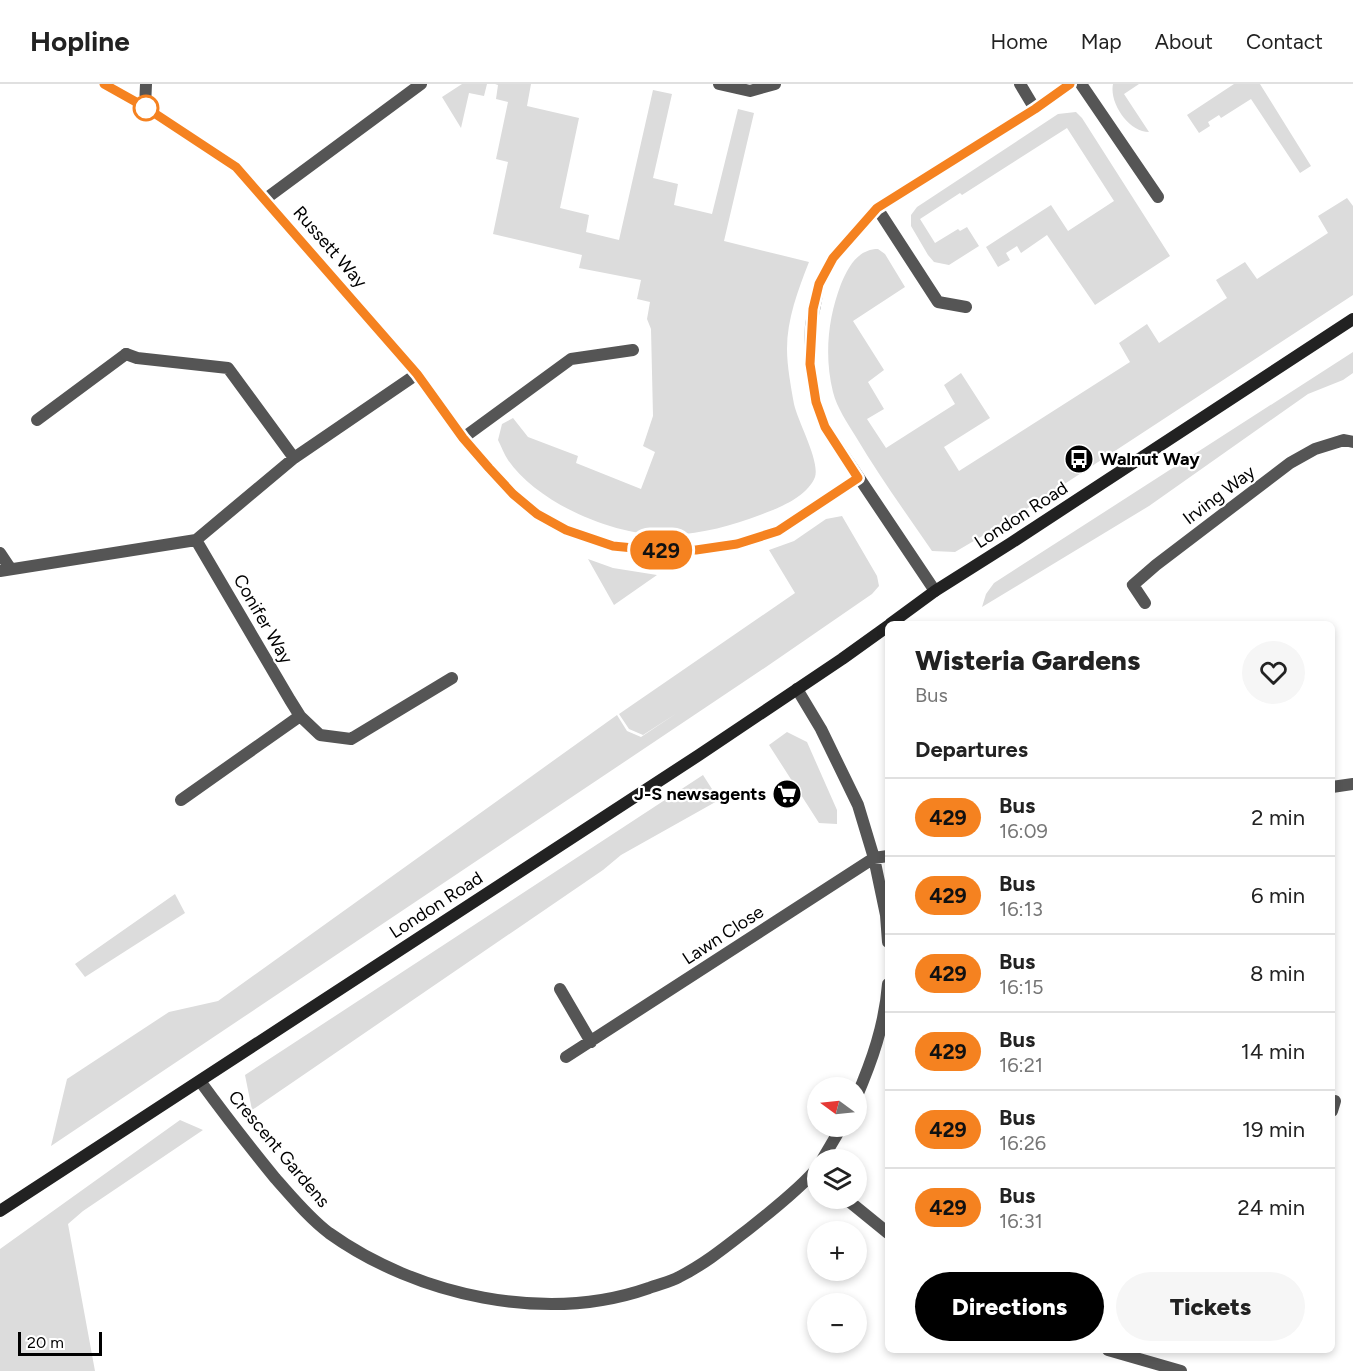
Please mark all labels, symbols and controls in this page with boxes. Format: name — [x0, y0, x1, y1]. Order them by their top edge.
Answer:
text: Hopline — [30, 24, 130, 58]
text: Home — [991, 29, 1048, 54]
text: Map — [1081, 29, 1122, 54]
text: About — [1155, 29, 1213, 54]
text: Contact — [1246, 29, 1323, 54]
unlabelled marker — [133, 95, 159, 121]
street label: Russett Way — [289, 202, 372, 293]
bus stop icon: Walnut Way — [1063, 443, 1095, 475]
place label: Walnut Way — [1100, 448, 1200, 470]
street label: Irving Way — [1179, 460, 1260, 529]
street label: London Road — [970, 477, 1072, 553]
line badge: 429 — [626, 530, 696, 570]
text: 429 — [642, 538, 680, 563]
street label: Conifer Way — [229, 570, 298, 668]
button: heart — [1242, 641, 1305, 704]
text: Wisteria Gardens — [915, 643, 1140, 677]
text: Bus — [915, 683, 948, 707]
text: Departures — [915, 736, 1028, 763]
supermarket icon: J-S newsagents — [771, 778, 803, 810]
place label: J-S newsagents — [634, 783, 767, 805]
text: Bus — [999, 792, 1035, 819]
text: 2 min — [1251, 804, 1305, 831]
text: 429 — [929, 805, 967, 830]
text: 16:09 — [999, 819, 1048, 843]
street label: London Road — [385, 867, 487, 943]
text: Bus — [999, 870, 1035, 897]
text: 6 min — [1251, 882, 1305, 909]
text: 429 — [929, 883, 967, 908]
text: 16:13 — [999, 897, 1043, 921]
street label: Lawn Close — [678, 900, 768, 969]
text: Bus — [999, 948, 1035, 975]
text: 8 min — [1250, 960, 1305, 987]
text: 429 — [929, 961, 967, 986]
text: 16:15 — [999, 975, 1043, 999]
text: Bus — [999, 1026, 1035, 1053]
text: 14 min — [1241, 1038, 1305, 1065]
text: 429 — [929, 1039, 967, 1064]
text: 16:21 — [999, 1053, 1043, 1077]
north arrow — [807, 1077, 867, 1137]
map controls — [807, 1077, 867, 1353]
street label: Crescent Gardens — [224, 1086, 334, 1212]
text: Bus — [999, 1104, 1035, 1131]
text: 19 min — [1242, 1116, 1305, 1143]
text: 429 — [929, 1117, 967, 1142]
text: 16:26 — [999, 1131, 1046, 1155]
button: layers — [807, 1149, 867, 1209]
text: Bus — [999, 1182, 1035, 1209]
text: 24 min — [1238, 1194, 1305, 1221]
text: 429 — [929, 1195, 967, 1220]
text: 16:31 — [999, 1209, 1043, 1233]
button: + — [807, 1221, 867, 1281]
button: Directions — [915, 1272, 1104, 1341]
button: Tickets — [1116, 1272, 1305, 1341]
button: − — [807, 1293, 867, 1353]
scale bar — [18, 1329, 102, 1356]
text: 20 m — [27, 1333, 64, 1352]

